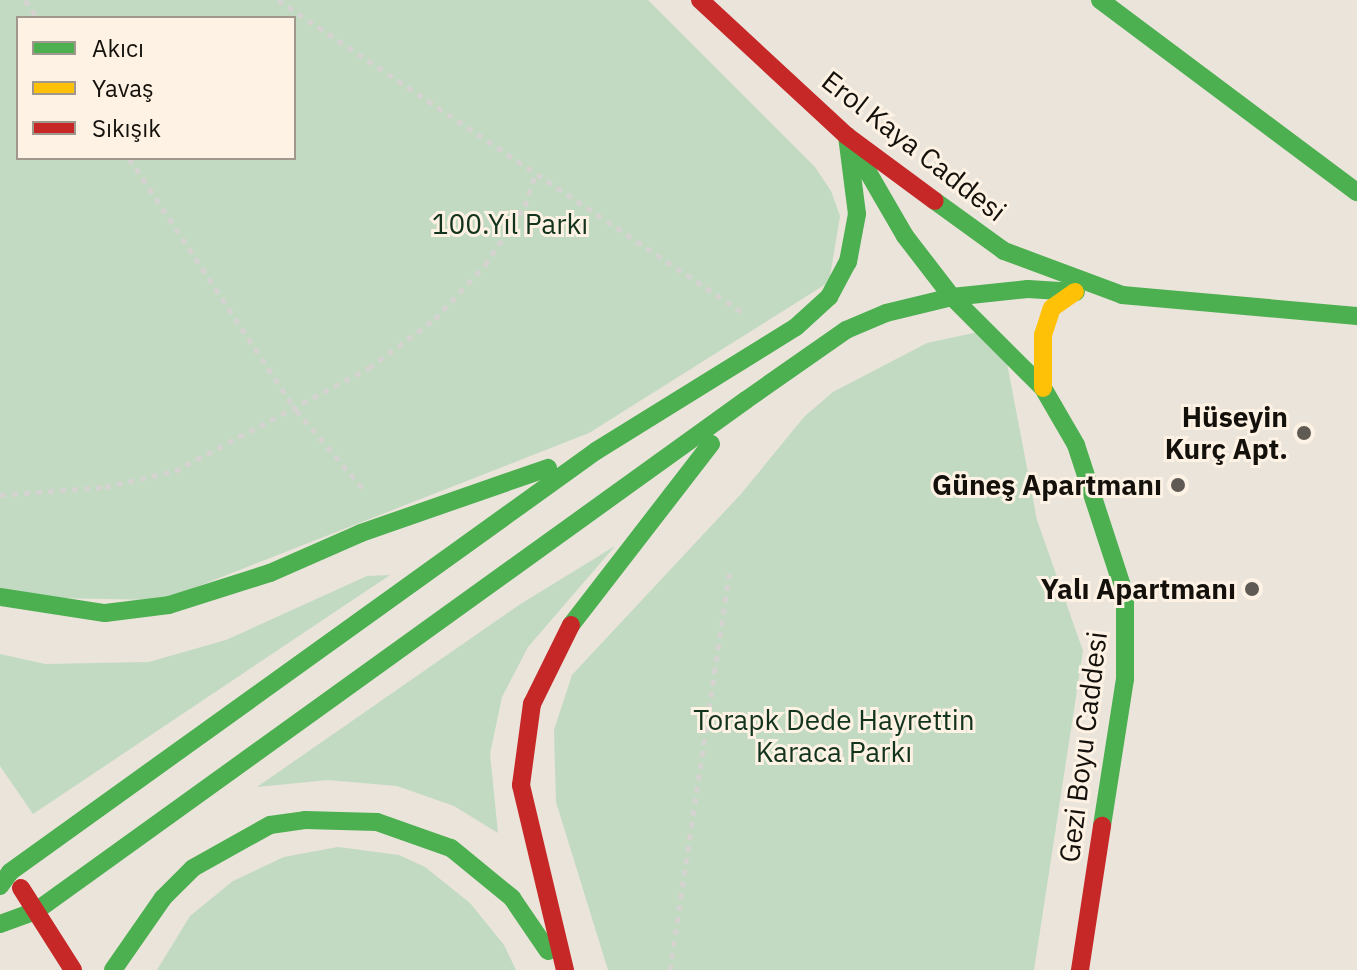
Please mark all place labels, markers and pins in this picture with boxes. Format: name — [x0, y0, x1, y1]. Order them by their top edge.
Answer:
place label: Hüseyin Kurç Apt. — [1165, 400, 1288, 466]
marker: Hüseyin Kurç Apt. — [1295, 424, 1313, 442]
place label: Güneş Apartmanı — [932, 468, 1162, 502]
marker: Güneş Apartmanı — [1169, 476, 1187, 494]
place label: Yalı Apartmanı — [1041, 572, 1236, 606]
marker: Yalı Apartmanı — [1243, 580, 1261, 598]

